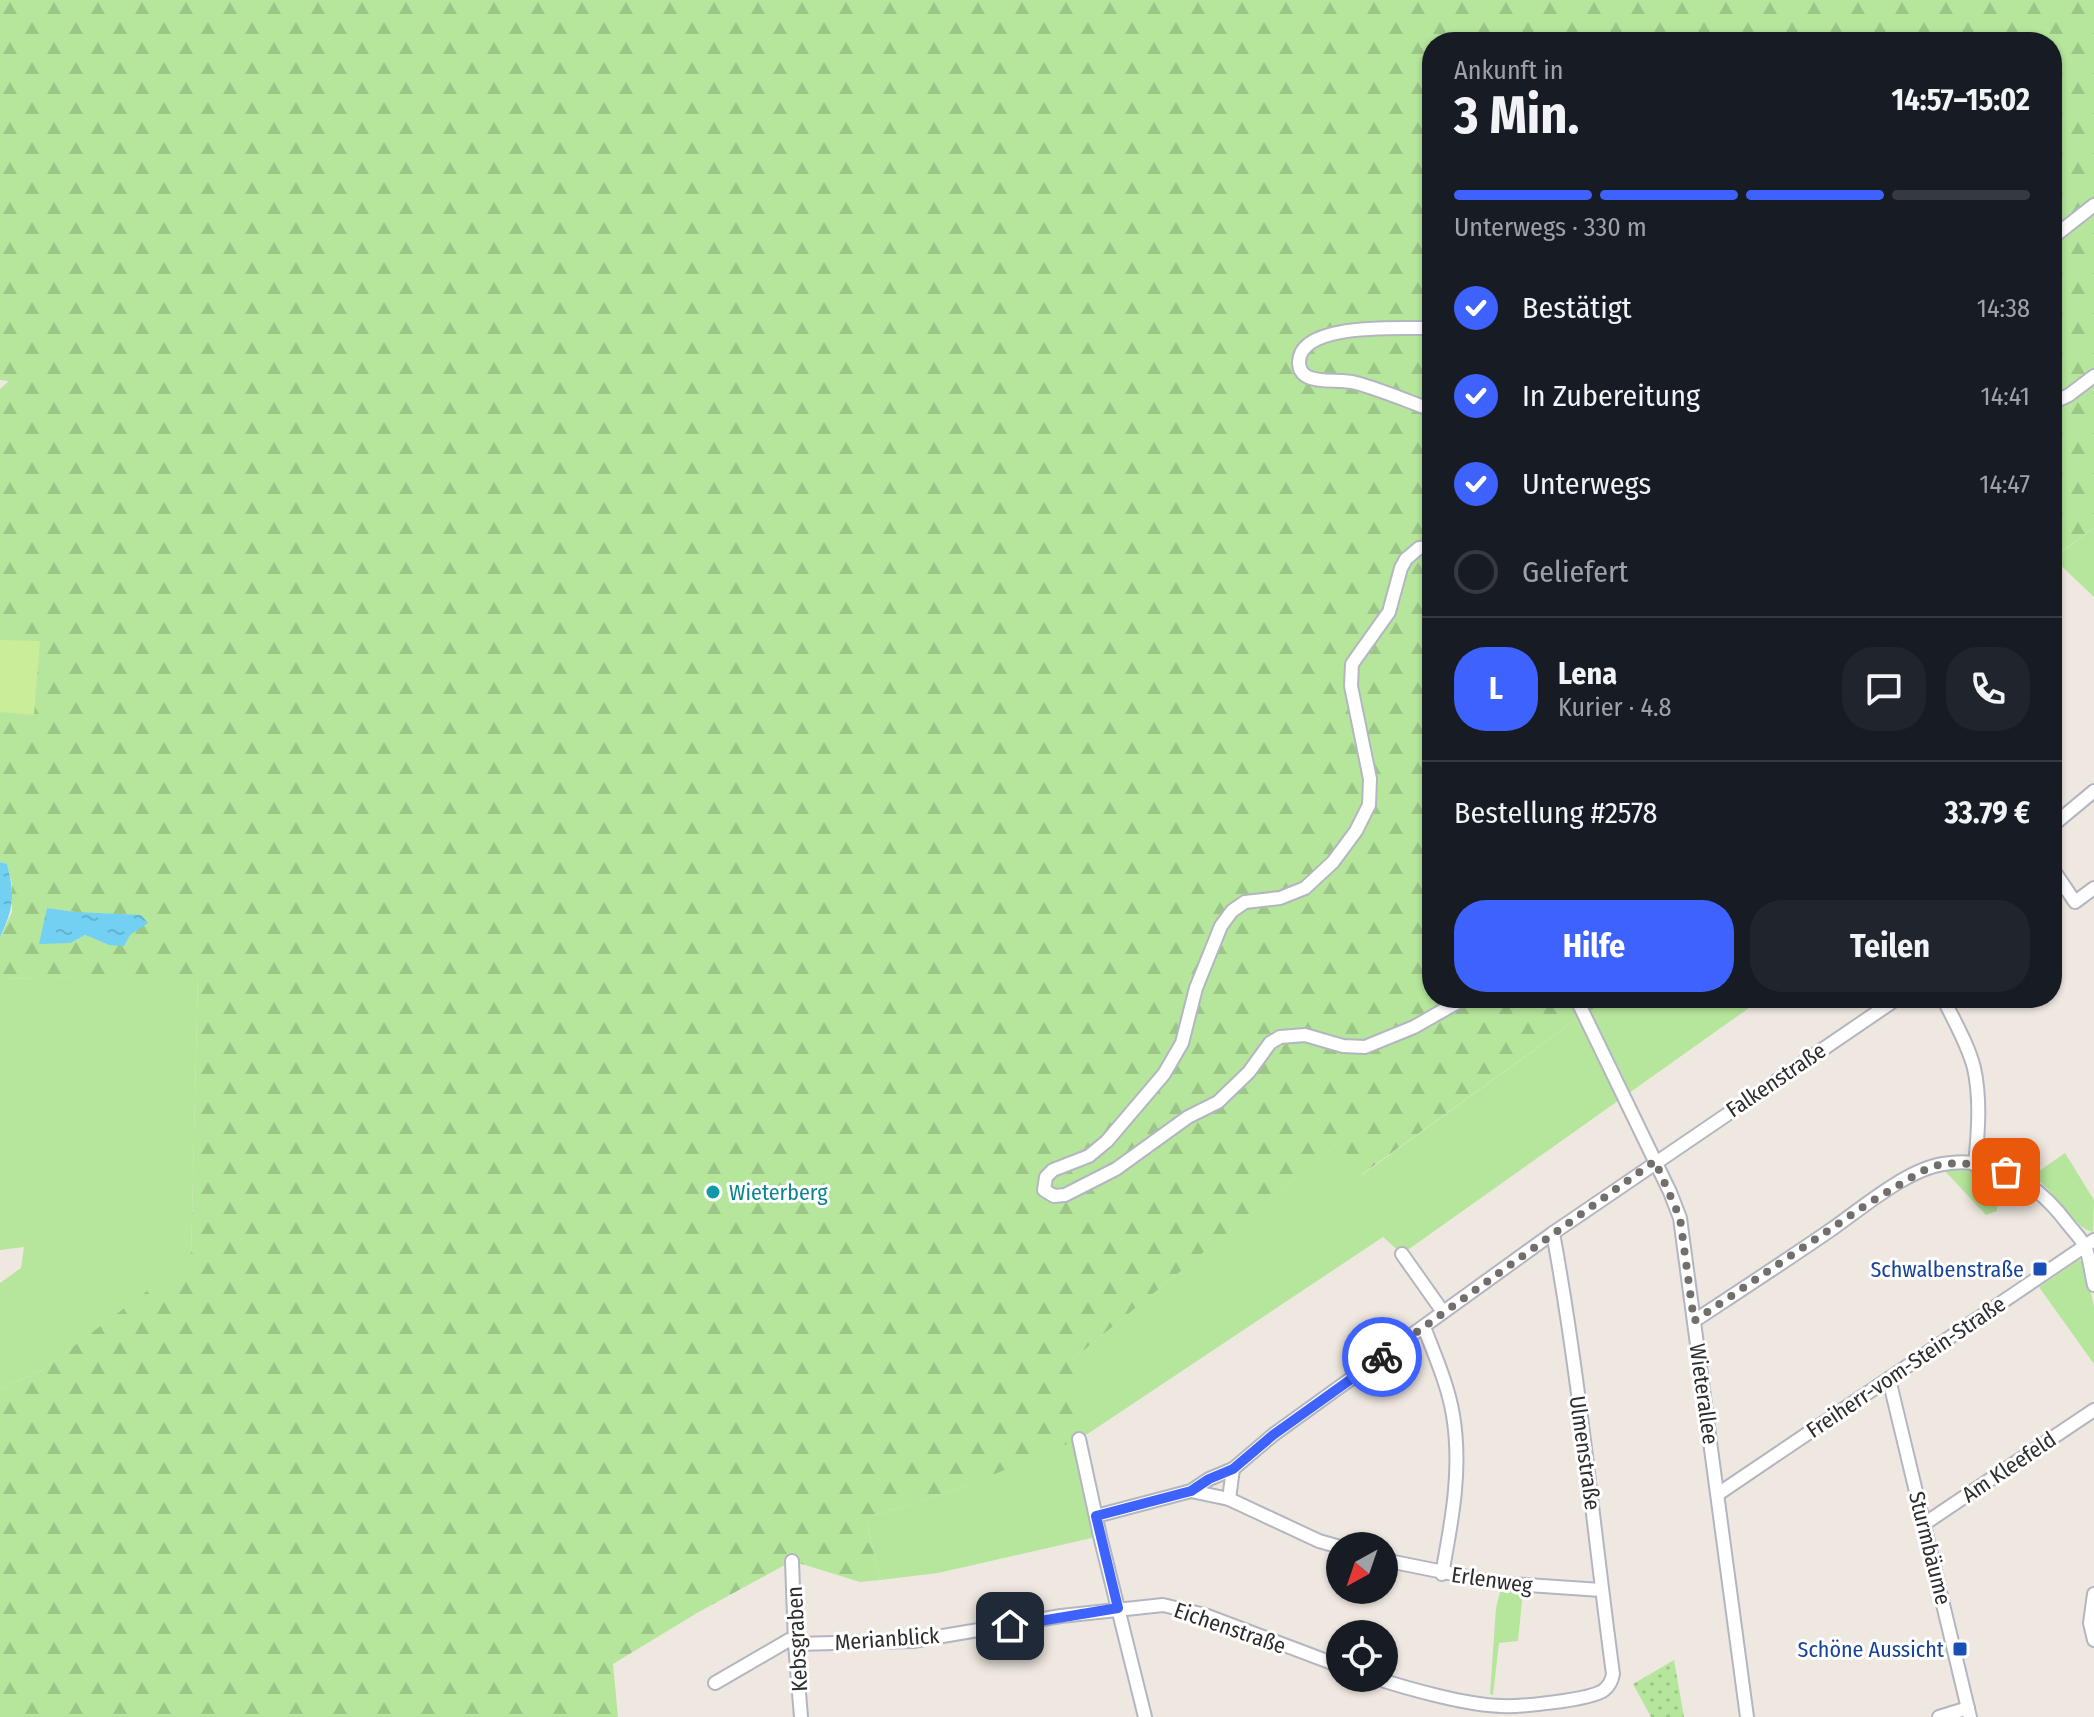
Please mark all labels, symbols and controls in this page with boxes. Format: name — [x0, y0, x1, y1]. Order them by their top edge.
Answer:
text: Ankunft in — [1454, 55, 1563, 86]
text: 14:57–15:02 — [1892, 82, 2030, 118]
text: 3 Min. — [1454, 84, 1579, 147]
text: Unterwegs · 330 m — [1454, 212, 1647, 243]
icon: check — [1454, 286, 1498, 330]
text: Bestätigt — [1522, 290, 1632, 326]
text: 14:38 — [1977, 293, 2030, 324]
icon: check — [1454, 374, 1498, 418]
text: In Zubereitung — [1522, 378, 1700, 414]
text: 14:41 — [1981, 381, 2030, 412]
icon: check — [1454, 462, 1498, 506]
text: Unterwegs — [1522, 466, 1651, 502]
text: 14:47 — [1979, 469, 2030, 500]
text: Geliefert — [1522, 554, 1628, 590]
button: chat — [1842, 647, 1926, 731]
button: phone — [1946, 647, 2030, 731]
text: Lena — [1558, 656, 1617, 692]
text: L — [1489, 671, 1503, 707]
text: Kurier · 4.8 — [1558, 692, 1672, 723]
text: Bestellung #2578 — [1454, 795, 1658, 831]
text: 33.79 € — [1944, 795, 2030, 831]
button: Hilfe — [1454, 900, 1734, 992]
button: Teilen — [1750, 900, 2030, 992]
street label: Falkenstraße — [1721, 1037, 1831, 1123]
pin — [1972, 1138, 2040, 1206]
icon: bag — [1984, 1150, 2028, 1194]
place label: Wieterberg — [729, 1179, 828, 1206]
marker: Wieterberg — [704, 1183, 722, 1201]
place label: Schwalbenstraße — [1870, 1256, 2024, 1283]
marker: Schwalbenstraße — [2031, 1260, 2049, 1278]
street label: Freiherr-vom-Stein-Straße — [1801, 1290, 2011, 1444]
courier — [1342, 1317, 1422, 1397]
icon: bike — [1360, 1335, 1404, 1379]
street label: Wieterallee — [1684, 1342, 1724, 1446]
street label: Ulmenstraße — [1564, 1394, 1606, 1512]
street label: Am Kleefeld — [1957, 1426, 2061, 1508]
street label: Sturmbäume — [1903, 1489, 1957, 1607]
north arrow — [1326, 1532, 1398, 1604]
map controls — [1326, 1532, 1398, 1692]
street label: Erlenweg — [1450, 1561, 1535, 1599]
street label: Kebsgraben — [781, 1586, 813, 1692]
pin — [976, 1592, 1044, 1660]
street label: Eichenstraße — [1171, 1596, 1289, 1660]
icon: home — [988, 1604, 1032, 1648]
button: locate — [1326, 1620, 1398, 1692]
street label: Merianblick — [834, 1622, 941, 1656]
place label: Schöne Aussicht — [1797, 1636, 1945, 1663]
marker: Schöne Aussicht — [1951, 1640, 1969, 1658]

